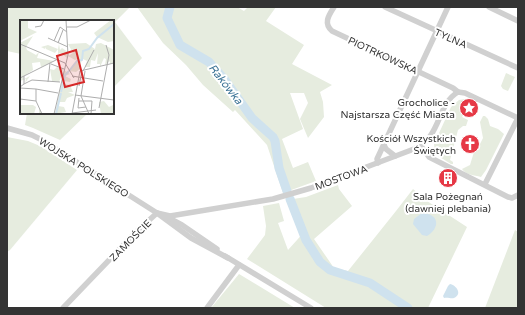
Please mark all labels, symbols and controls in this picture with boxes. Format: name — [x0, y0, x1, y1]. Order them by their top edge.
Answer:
inset map — [20, 20, 114, 114]
street label: TYLNA — [433, 26, 469, 51]
street label: PIOTRKOWSKA — [346, 35, 419, 77]
water label: Rakówka — [206, 62, 246, 108]
place label: Grocholice - Najstarsza Część Miasta — [341, 97, 455, 121]
place icon: Grocholice - Najstarsza Część Miasta — [458, 97, 480, 119]
place label: Kościół Wszystkich Świętych — [367, 133, 456, 157]
church icon: Kościół Wszystkich Świętych — [459, 133, 481, 155]
street label: WOJSKA POLSKIEGO — [36, 135, 131, 200]
street label: MOSTOWA — [313, 163, 369, 193]
building icon: Sala Pożegnań (dawniej plebania) — [437, 167, 459, 189]
place label: Sala Pożegnań (dawniej plebania) — [405, 191, 491, 215]
street label: ZAMOŚCIE — [107, 217, 154, 264]

